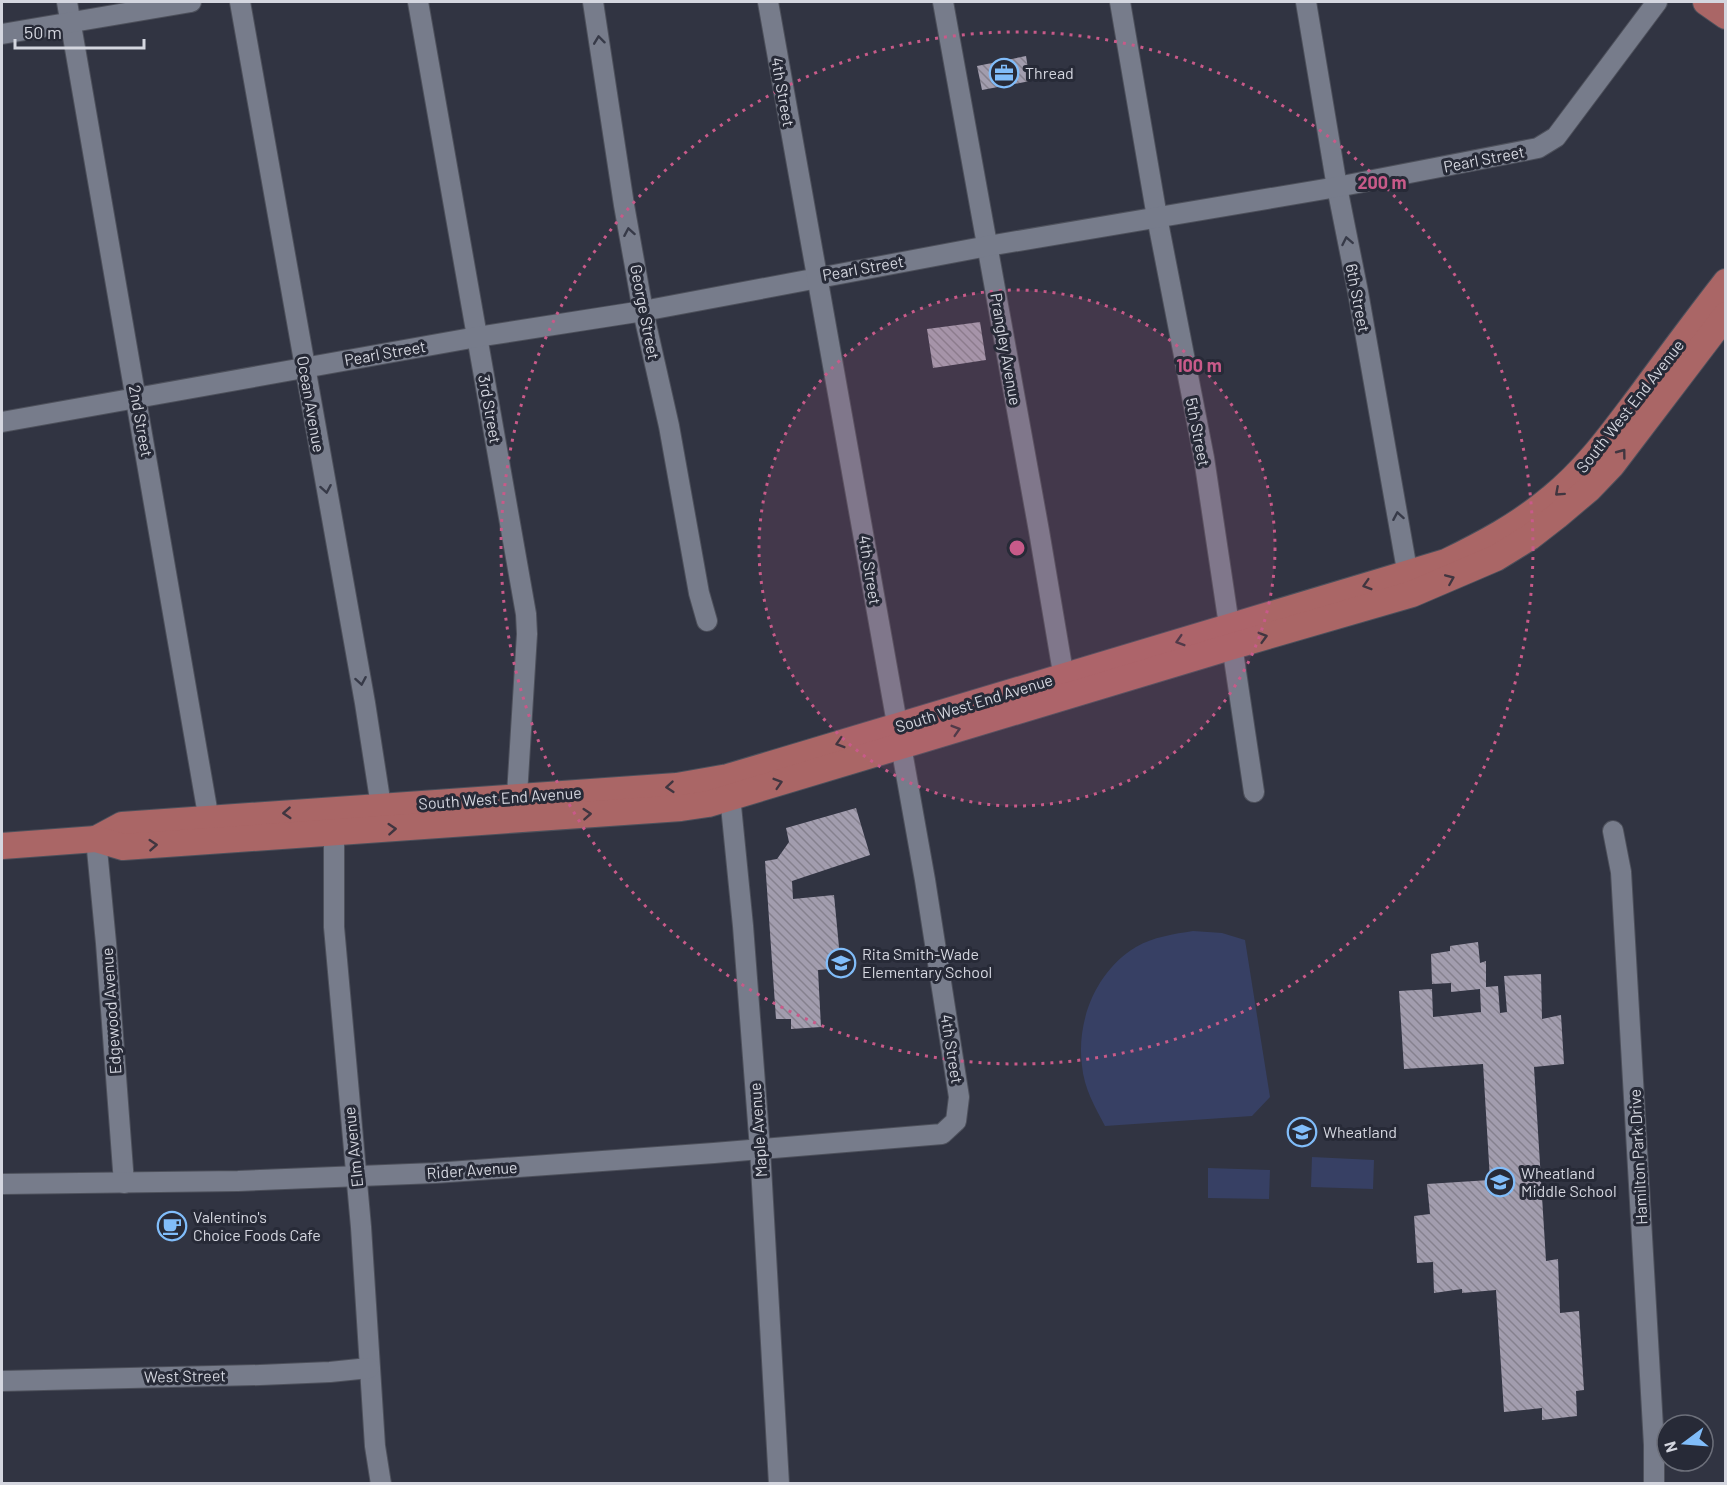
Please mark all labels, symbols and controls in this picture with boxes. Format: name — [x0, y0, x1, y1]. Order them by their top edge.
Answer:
scale bar — [15, 12, 144, 50]
text: 50 m — [24, 21, 62, 43]
one-way arrow — [593, 35, 605, 44]
street label: 4th Street — [768, 56, 799, 128]
office icon: Thread — [988, 57, 1020, 89]
place label: Thread — [1025, 63, 1074, 82]
street label: Pearl Street — [1442, 141, 1526, 176]
text: 200 m — [1357, 171, 1407, 193]
one-way arrow — [624, 228, 636, 237]
one-way arrow — [1342, 236, 1355, 246]
street label: Pearl Street — [821, 251, 905, 284]
street label: 6th Street — [1343, 262, 1374, 334]
street label: George Street — [627, 263, 664, 361]
street label: Prangley Avenue — [987, 291, 1026, 407]
street label: South West End Avenue — [1572, 335, 1687, 476]
street label: Pearl Street — [343, 336, 427, 369]
street label: Ocean Avenue — [294, 354, 329, 454]
text: 100 m — [1176, 354, 1222, 376]
street label: 3rd Street — [475, 373, 506, 445]
street label: 2nd Street — [126, 383, 157, 458]
street label: 5th Street — [1183, 396, 1214, 468]
one-way arrow — [1614, 448, 1625, 459]
one-way arrow — [319, 483, 332, 493]
one-way arrow — [1555, 484, 1566, 495]
one-way arrow — [1392, 511, 1405, 521]
street label: 4th Street — [856, 534, 885, 606]
centre of rings — [1007, 538, 1027, 558]
one-way arrow — [1443, 574, 1454, 586]
one-way arrow — [1362, 578, 1373, 590]
one-way arrow — [1257, 632, 1268, 644]
one-way arrow — [1175, 634, 1186, 646]
street label: South West End Avenue — [893, 670, 1055, 736]
one-way arrow — [354, 676, 366, 685]
one-way arrow — [950, 725, 961, 737]
one-way arrow — [835, 736, 846, 748]
one-way arrow — [772, 778, 783, 790]
one-way arrow — [666, 780, 675, 793]
street label: South West End Avenue — [418, 782, 582, 813]
one-way arrow — [283, 807, 292, 820]
one-way arrow — [582, 808, 591, 821]
one-way arrow — [388, 822, 397, 835]
one-way arrow — [148, 839, 157, 852]
place label: Rita Smith-Wade Elementary School — [862, 944, 992, 981]
street label: Edgewood Avenue — [97, 947, 124, 1075]
school or university icon: Rita Smith-Wade Elementary School — [825, 947, 857, 979]
street label: 4th Street — [938, 1013, 967, 1085]
street label: Maple Avenue — [745, 1082, 770, 1178]
street label: Hamilton Park Drive — [1624, 1089, 1651, 1225]
street label: Elm Avenue — [339, 1106, 366, 1188]
school or university icon: Wheatland — [1286, 1116, 1318, 1148]
place label: Wheatland — [1323, 1122, 1397, 1141]
street label: Rider Avenue — [426, 1157, 518, 1182]
place label: Wheatland Middle School — [1521, 1163, 1617, 1200]
school or university icon: Wheatland Middle School — [1484, 1166, 1516, 1198]
place label: Valentino's Choice Foods Cafe — [193, 1207, 321, 1244]
cafe icon: Valentino's Choice Foods Cafe — [156, 1210, 188, 1242]
street label: West Street — [144, 1365, 226, 1386]
north arrow — [1655, 1413, 1715, 1473]
text: N — [1660, 1440, 1681, 1455]

